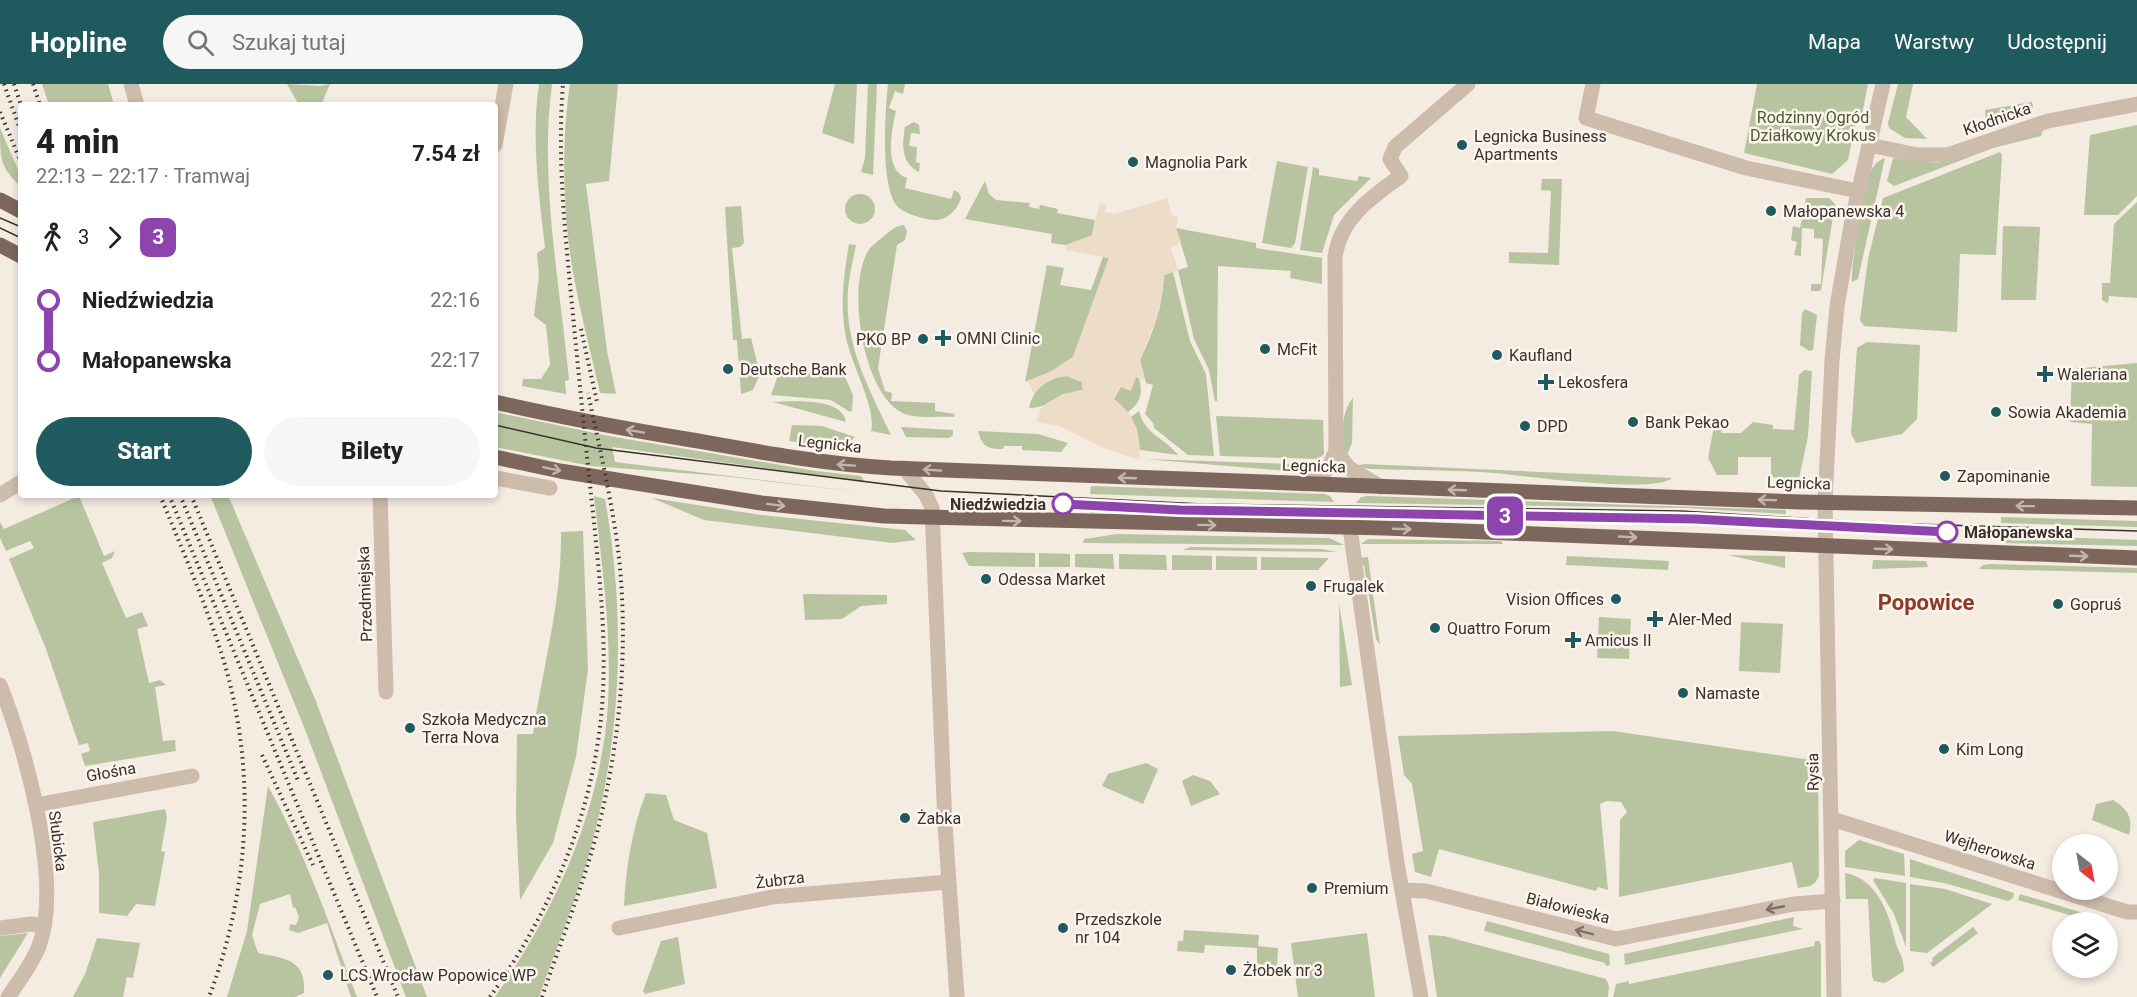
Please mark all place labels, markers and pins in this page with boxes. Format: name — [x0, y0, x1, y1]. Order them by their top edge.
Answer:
place label: Legnicka Business Apartments — [1474, 127, 1607, 164]
marker: Legnicka Business Apartments — [1455, 138, 1469, 152]
place label: Magnolia Park — [1145, 153, 1248, 172]
marker: Magnolia Park — [1126, 155, 1140, 169]
place label: Małopanewska 4 — [1783, 202, 1904, 221]
marker: Małopanewska 4 — [1764, 204, 1778, 218]
marker: OMNI Clinic — [934, 329, 952, 347]
place label: OMNI Clinic — [956, 329, 1040, 348]
place label: PKO BP — [856, 330, 911, 349]
marker: PKO BP — [916, 332, 930, 346]
place label: McFit — [1277, 340, 1317, 359]
marker: McFit — [1258, 342, 1272, 356]
place label: Kaufland — [1509, 346, 1572, 365]
marker: Kaufland — [1490, 348, 1504, 362]
place label: Deutsche Bank — [740, 360, 847, 379]
marker: Deutsche Bank — [721, 362, 735, 376]
place label: Waleriana — [2057, 365, 2128, 384]
marker: Waleriana — [2038, 367, 2052, 381]
place label: Lekosfera — [1558, 373, 1628, 392]
marker: Lekosfera — [1539, 375, 1553, 389]
place label: Sowia Akademia — [2008, 403, 2127, 422]
marker: Sowia Akademia — [1989, 405, 2003, 419]
place label: Bank Pekao — [1645, 413, 1729, 432]
marker: Bank Pekao — [1626, 415, 1640, 429]
place label: DPD — [1537, 417, 1568, 436]
marker: DPD — [1518, 419, 1532, 433]
place label: Zapominanie — [1957, 467, 2050, 486]
marker: Zapominanie — [1938, 469, 1952, 483]
marker: Niedźwiedzia — [1052, 493, 1074, 515]
place label: Niedźwiedzia — [950, 495, 1046, 514]
marker: Małopanewska — [1936, 521, 1958, 543]
place label: Małopanewska — [1964, 523, 2073, 542]
place label: Odessa Market — [998, 570, 1105, 589]
marker: Odessa Market — [979, 572, 993, 586]
place label: Frugalek — [1323, 577, 1385, 596]
marker: Frugalek — [1304, 579, 1318, 593]
place label: Vision Offices — [1506, 590, 1604, 609]
marker: Vision Offices — [1609, 592, 1623, 606]
place label: Gopruś — [2070, 595, 2122, 614]
marker: Gopruś — [2051, 597, 2065, 611]
marker: Aler-Med — [1646, 610, 1664, 628]
place label: Aler-Med — [1668, 610, 1732, 629]
place label: Quattro Forum — [1447, 619, 1550, 638]
marker: Quattro Forum — [1428, 621, 1442, 635]
place label: Amicus II — [1585, 631, 1651, 650]
marker: Amicus II — [1566, 633, 1580, 647]
place label: Namaste — [1695, 684, 1760, 703]
marker: Namaste — [1676, 686, 1690, 700]
place label: Szkoła Medyczna Terra Nova — [422, 710, 546, 747]
marker: Szkoła Medyczna Terra Nova — [403, 721, 417, 735]
place label: Kim Long — [1956, 740, 2024, 759]
marker: Kim Long — [1937, 742, 1951, 756]
place label: Żabka — [917, 809, 961, 828]
marker: Żabka — [898, 811, 912, 825]
place label: Premium — [1324, 879, 1389, 898]
marker: Premium — [1305, 881, 1319, 895]
place label: Przedszkole nr 104 — [1075, 910, 1162, 947]
marker: Przedszkole nr 104 — [1056, 921, 1070, 935]
place label: Żłobek nr 3 — [1243, 961, 1323, 980]
marker: Żłobek nr 3 — [1224, 963, 1238, 977]
place label: LCS Wrocław Popowice WP — [340, 966, 536, 985]
marker: LCS Wrocław Popowice WP — [321, 968, 335, 982]

